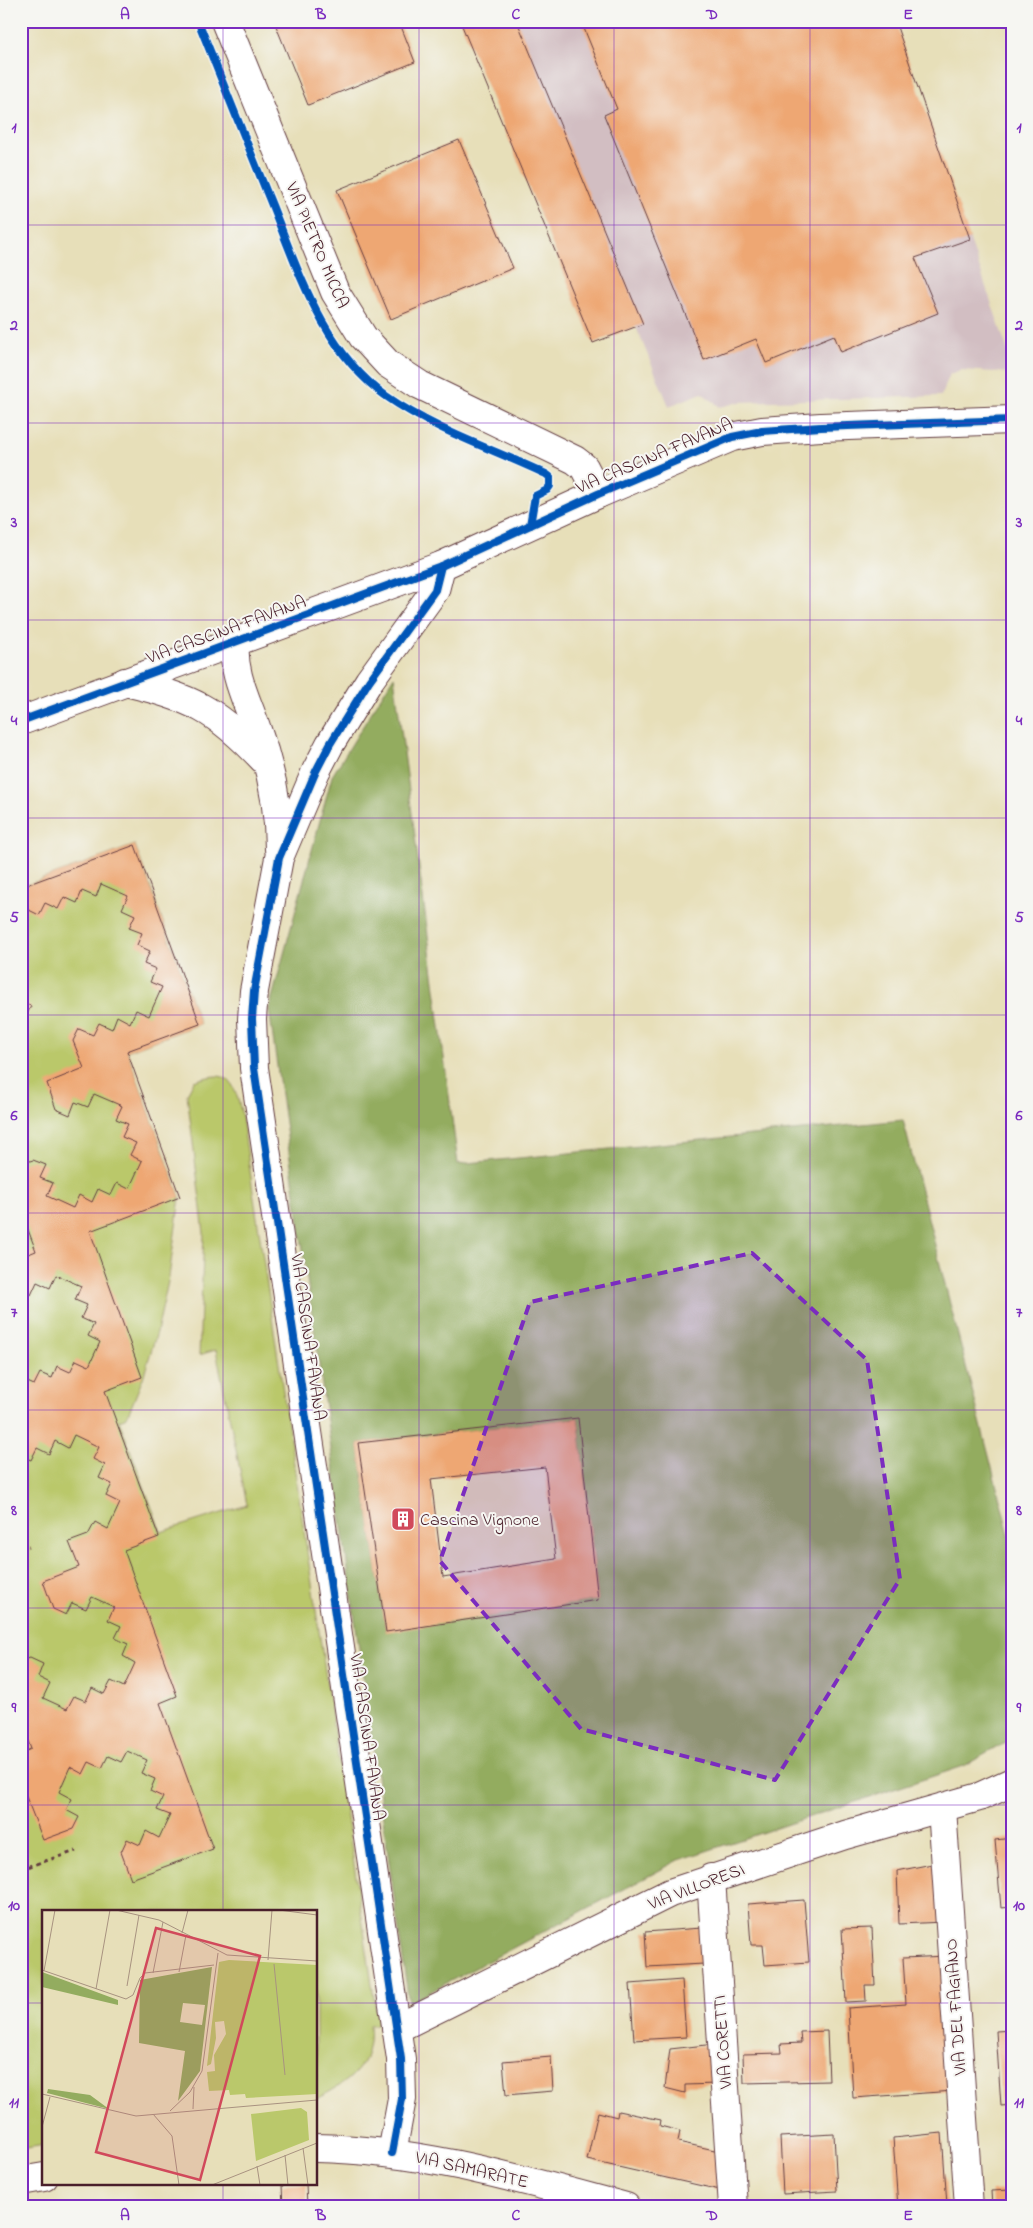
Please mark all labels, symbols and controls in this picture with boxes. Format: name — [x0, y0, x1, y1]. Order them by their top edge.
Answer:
text: A — [120, 3, 130, 27]
text: B — [315, 3, 327, 27]
text: C — [512, 3, 521, 27]
text: D — [705, 3, 718, 27]
text: E — [903, 3, 913, 27]
text: 1 — [11, 116, 17, 140]
text: 1 — [1016, 116, 1022, 140]
street label: VIA PIETRO MICCA — [277, 178, 354, 313]
text: 2 — [9, 314, 18, 338]
text: 2 — [1014, 314, 1023, 338]
street label: VIA CASCINA FAVANA — [571, 412, 737, 502]
text: 3 — [10, 511, 18, 535]
text: 3 — [1015, 511, 1023, 535]
street label: VIA CASCINA FAVANA — [142, 590, 310, 672]
text: 4 — [10, 709, 18, 733]
text: 4 — [1015, 709, 1023, 733]
text: 5 — [9, 906, 19, 930]
text: 5 — [1014, 906, 1024, 930]
text: 6 — [9, 1104, 18, 1128]
text: 6 — [1014, 1104, 1023, 1128]
street label: VIA CASCINA FAVANA — [282, 1251, 332, 1422]
text: 7 — [11, 1301, 18, 1325]
text: 7 — [1016, 1301, 1023, 1325]
text: 8 — [10, 1499, 17, 1523]
text: 8 — [1015, 1499, 1022, 1523]
building icon: Cascina Vignone — [390, 1506, 416, 1532]
place label: Cascina Vignone — [420, 1508, 540, 1535]
street label: VIA CASCINA FAVANA — [341, 1651, 391, 1822]
text: 9 — [11, 1696, 17, 1720]
text: 9 — [1016, 1696, 1022, 1720]
street label: VIA VILLORESI — [644, 1858, 749, 1919]
text: 10 — [8, 1894, 20, 1918]
text: 10 — [1013, 1894, 1025, 1918]
inset map — [42, 1910, 318, 2186]
street label: VIA DEL FAGIANO — [939, 1938, 975, 2077]
street label: VIA CORETTI — [708, 1994, 740, 2091]
text: 11 — [9, 2091, 20, 2115]
text: 11 — [1014, 2091, 1025, 2115]
street label: VIA SAMARATE — [412, 2145, 531, 2197]
text: A — [120, 2204, 130, 2228]
text: B — [315, 2204, 327, 2228]
text: C — [512, 2204, 521, 2228]
text: D — [705, 2204, 718, 2228]
text: E — [903, 2204, 913, 2228]

